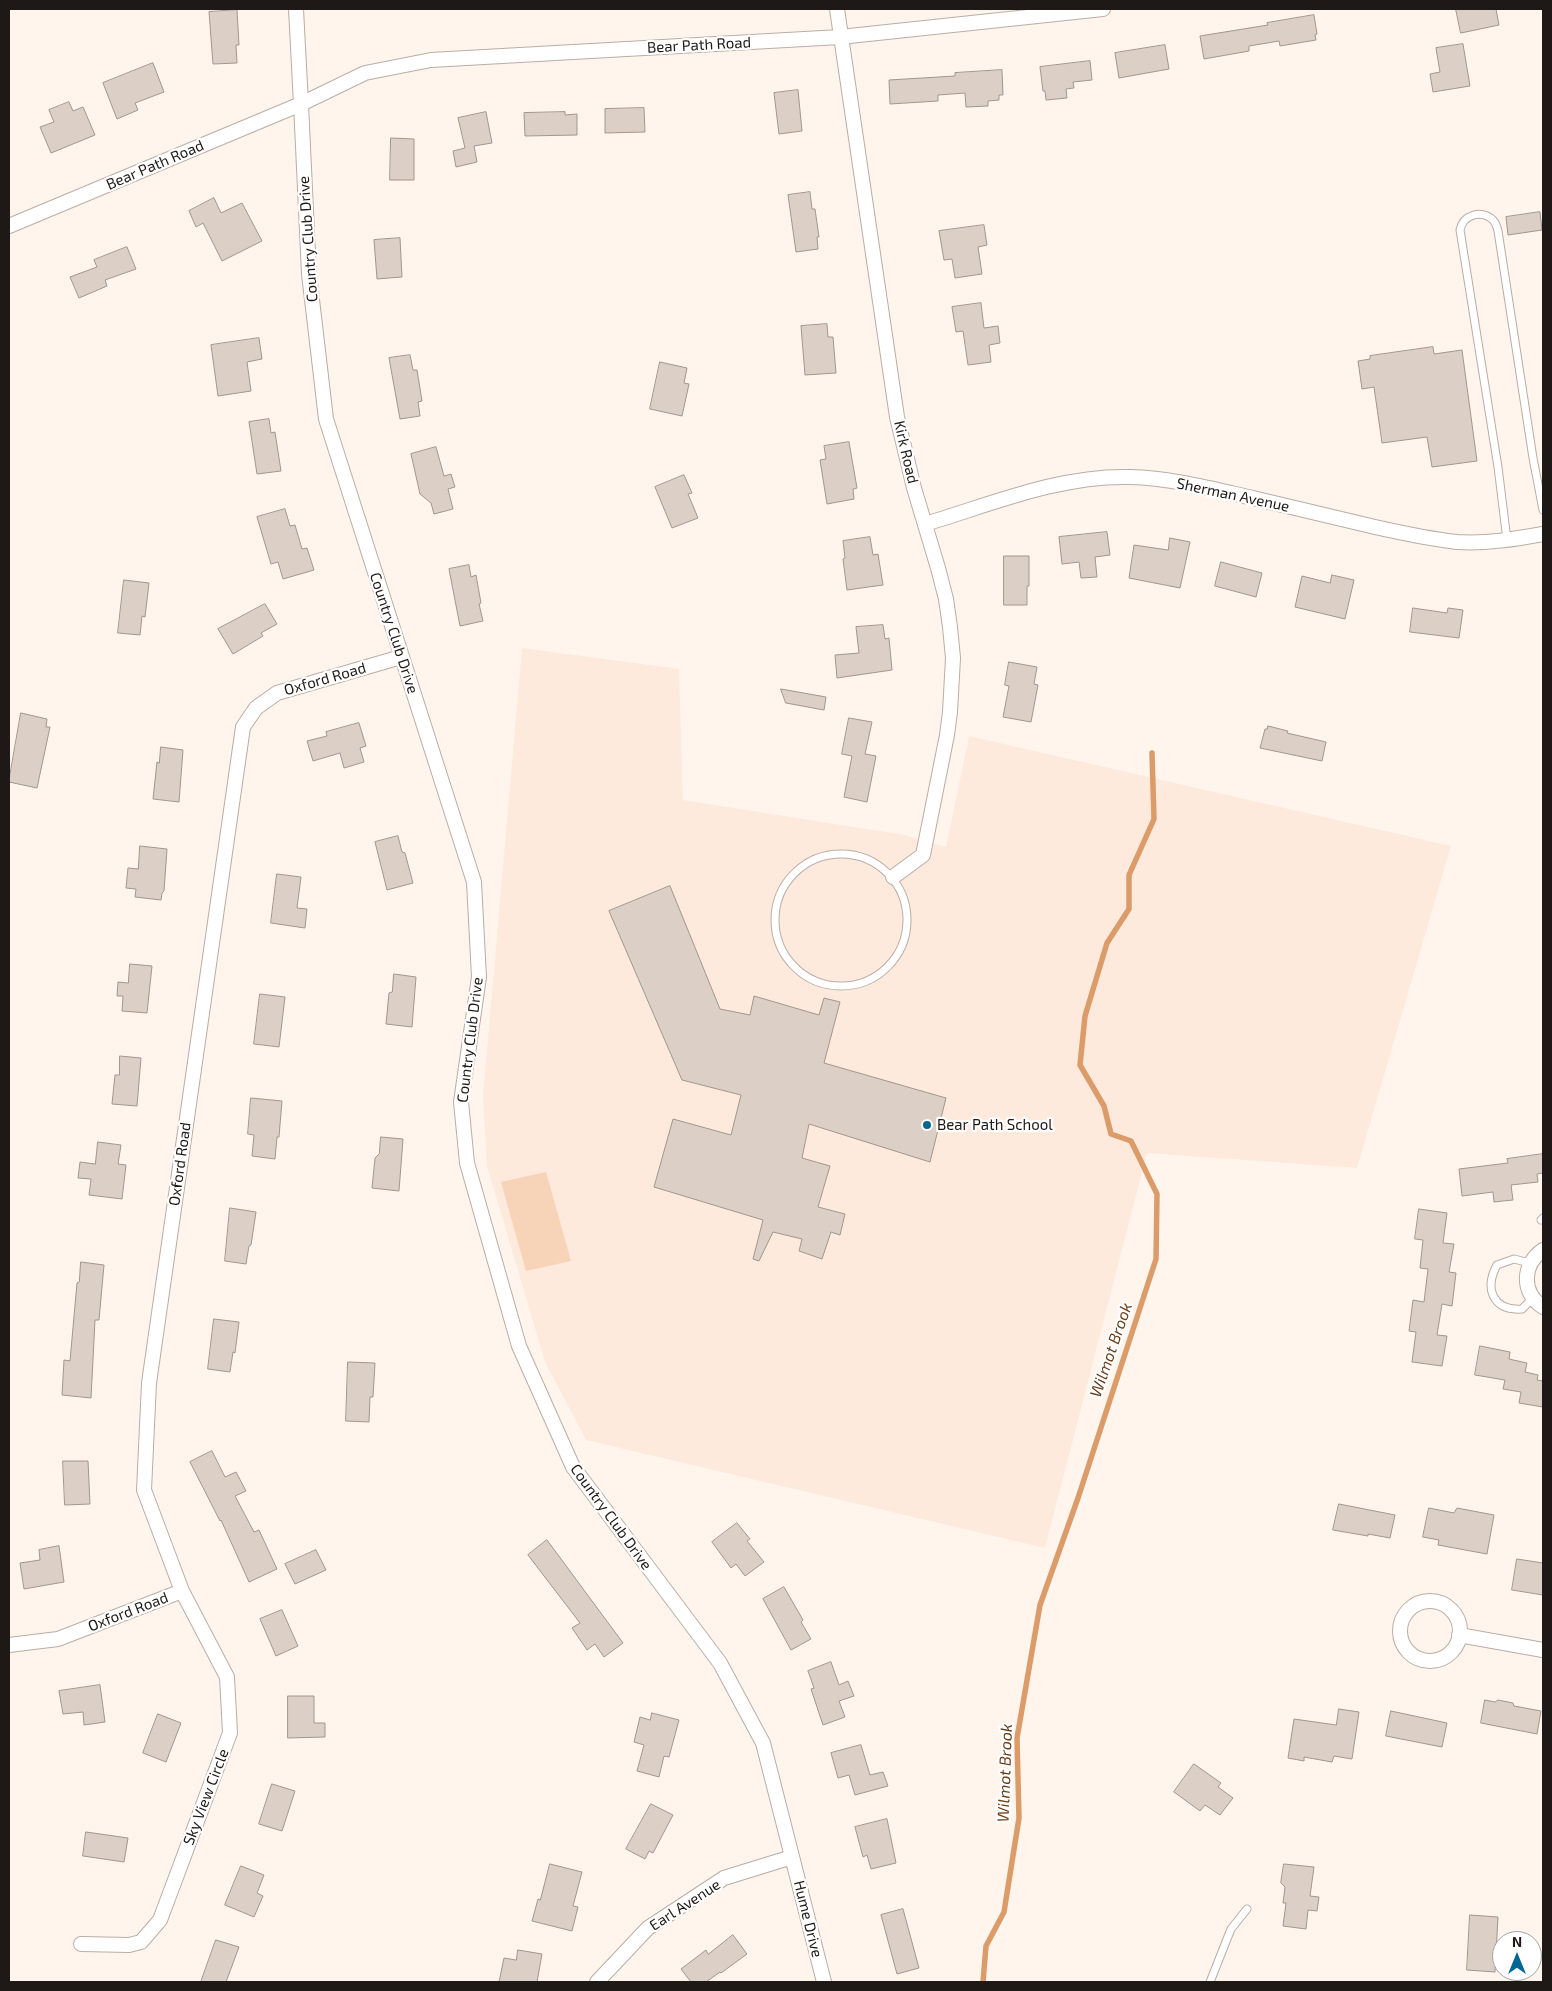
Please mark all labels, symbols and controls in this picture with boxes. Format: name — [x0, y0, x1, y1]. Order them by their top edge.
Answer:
street label: Bear Path Road — [646, 33, 752, 57]
street label: Bear Path Road — [103, 136, 207, 194]
street label: Country Club Drive — [295, 175, 321, 303]
street label: Kirk Road — [890, 419, 922, 485]
street label: Sherman Avenue — [1175, 474, 1291, 516]
street label: Country Club Drive — [366, 570, 422, 696]
street label: Oxford Road — [282, 659, 368, 699]
street label: Country Club Drive — [453, 976, 487, 1104]
place label: Bear Path School — [937, 1116, 1053, 1134]
marker: Bear Path School — [921, 1119, 933, 1131]
street label: Oxford Road — [165, 1121, 195, 1207]
water label: Wilmot Brook — [1086, 1300, 1136, 1400]
street label: Country Club Drive — [567, 1461, 655, 1573]
street label: Oxford Road — [85, 1588, 171, 1636]
water label: Wilmot Brook — [994, 1723, 1016, 1823]
street label: Sky View Circle — [179, 1746, 233, 1848]
street label: Earl Avenue — [646, 1875, 724, 1935]
street label: Hume Drive — [790, 1879, 826, 1959]
north arrow — [1492, 1931, 1542, 1981]
text: N — [1512, 1933, 1522, 1950]

